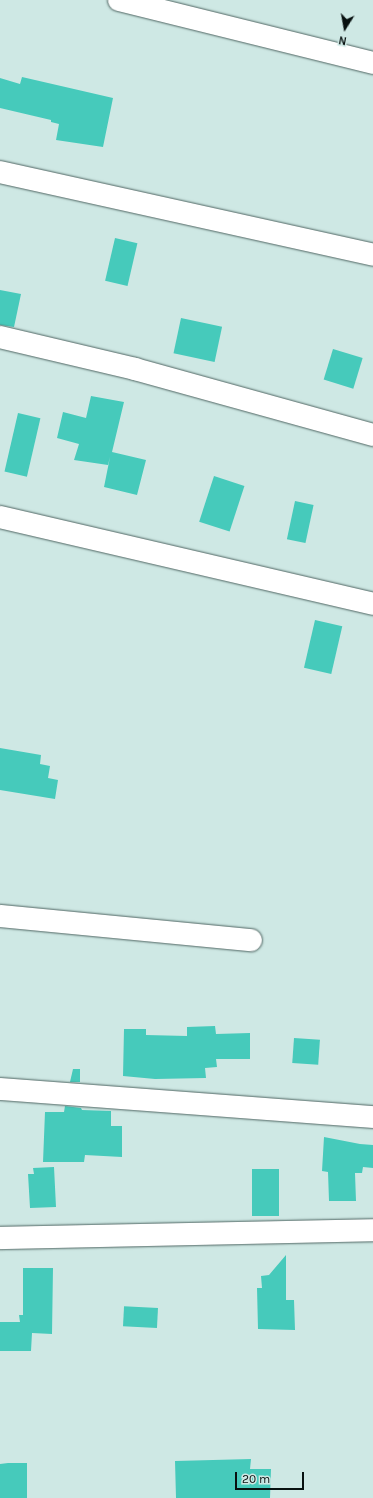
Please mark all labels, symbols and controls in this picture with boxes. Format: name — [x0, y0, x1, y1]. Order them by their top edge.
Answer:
north arrow — [325, 8, 365, 48]
text: N — [338, 33, 348, 47]
scale bar — [237, 1464, 306, 1490]
text: 20 m — [242, 1472, 270, 1486]

